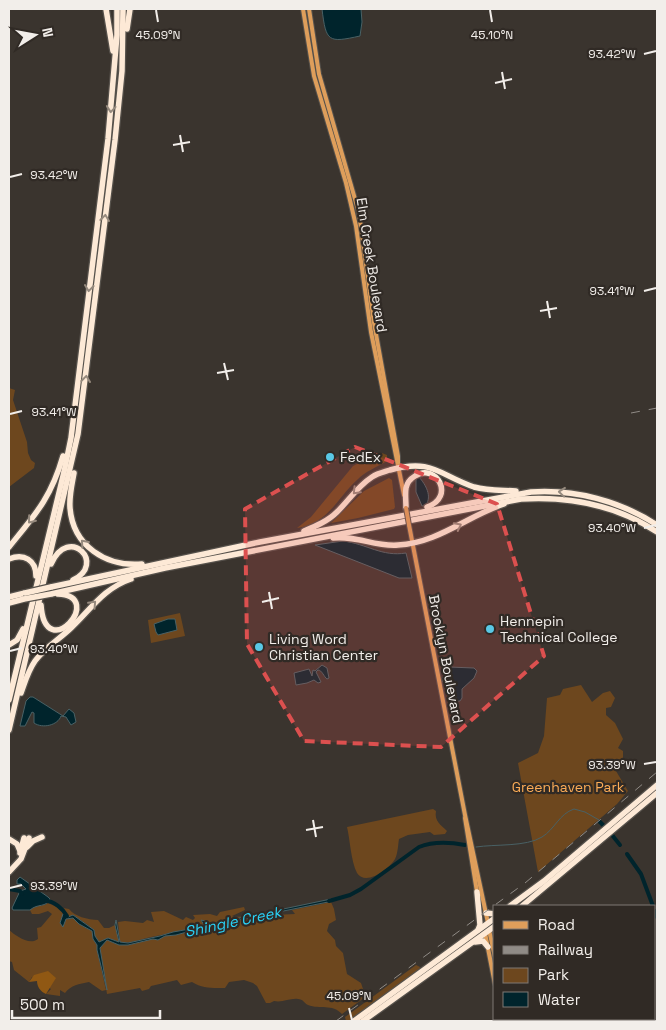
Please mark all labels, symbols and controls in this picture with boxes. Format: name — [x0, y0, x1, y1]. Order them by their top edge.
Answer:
north arrow — [10, 10, 60, 60]
text: N — [38, 26, 57, 39]
text: 45.09°N — [135, 27, 181, 43]
text: 45.10°N — [471, 27, 513, 43]
text: 93.42°W — [588, 46, 636, 62]
one-way arrow — [105, 105, 116, 113]
text: 93.42°W — [30, 167, 78, 183]
street label: Elm Creek Boulevard — [352, 196, 392, 334]
one-way arrow — [99, 213, 110, 221]
text: 93.41°W — [590, 283, 635, 299]
one-way arrow — [84, 284, 95, 292]
one-way arrow — [80, 375, 91, 383]
text: 93.41°W — [32, 404, 77, 420]
place label: FedEx — [340, 448, 381, 466]
marker: FedEx — [324, 451, 336, 463]
one-way arrow — [353, 485, 362, 494]
one-way arrow — [558, 487, 566, 498]
one-way arrow — [28, 514, 37, 523]
text: 93.40°W — [588, 520, 636, 536]
one-way arrow — [453, 522, 462, 532]
one-way arrow — [81, 539, 90, 548]
street label: Brooklyn Boulevard — [425, 593, 467, 725]
one-way arrow — [87, 601, 96, 610]
place label: Hennepin Technical College — [500, 612, 618, 646]
marker: Hennepin Technical College — [484, 623, 496, 635]
place label: Living Word Christian Center — [269, 630, 378, 664]
text: 93.40°W — [30, 641, 78, 657]
marker: Living Word Christian Center — [253, 641, 265, 653]
text: 93.39°W — [588, 757, 636, 773]
park label: Greenhaven Park — [512, 778, 625, 796]
text: 93.39°W — [30, 878, 78, 894]
water label: Shingle Creek — [183, 902, 285, 941]
legend — [493, 905, 656, 1020]
text: Road — [538, 915, 575, 934]
text: Railway — [538, 940, 593, 959]
text: Park — [538, 965, 569, 984]
scale bar — [12, 988, 160, 1020]
text: 45.09°N — [326, 988, 372, 1004]
text: Water — [538, 990, 581, 1009]
text: 500 m — [20, 995, 65, 1014]

